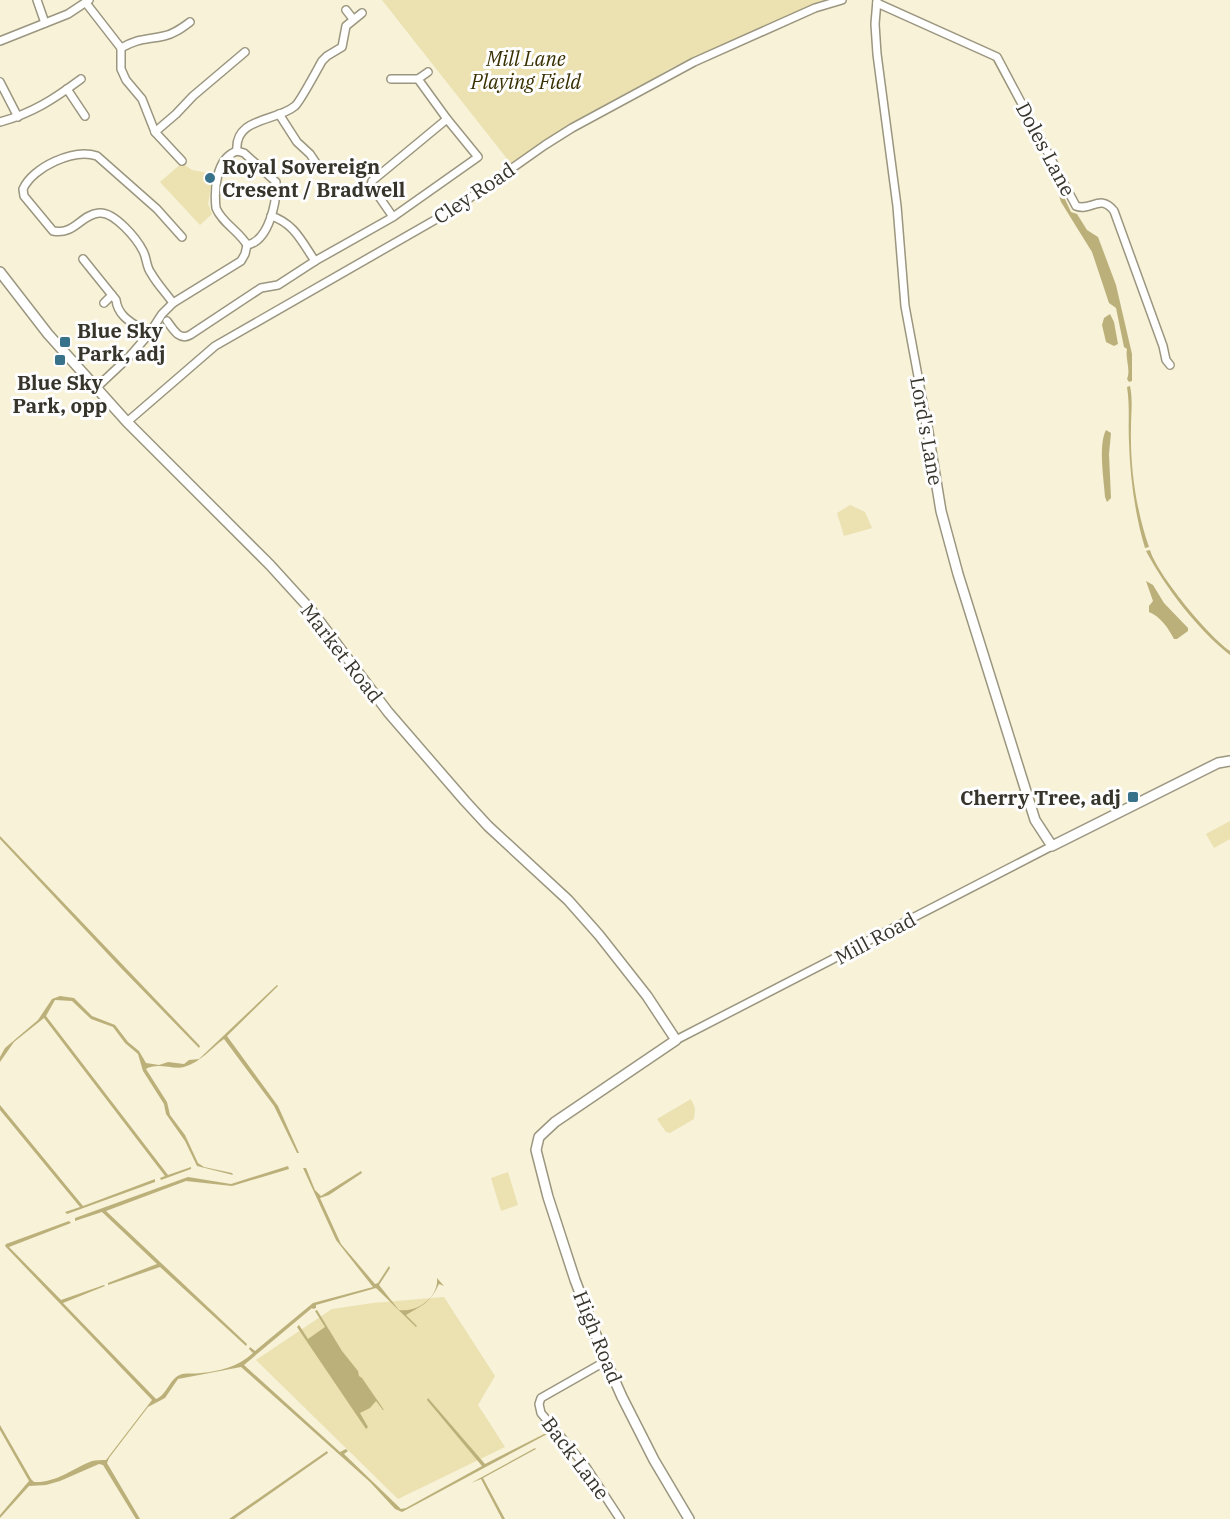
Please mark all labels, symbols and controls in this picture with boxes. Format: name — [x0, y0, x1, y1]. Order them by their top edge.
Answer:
park label: Mill Lane Playing Field — [470, 45, 582, 95]
street label: Doles Lane — [1010, 97, 1082, 201]
place label: Royal Sovereign Cresent / Bradwell — [222, 153, 405, 203]
street label: Cley Road — [428, 156, 520, 230]
marker: Royal Sovereign Cresent / Bradwell — [203, 171, 217, 185]
place label: Blue Sky Park, adj — [77, 317, 165, 367]
marker: Blue Sky Park, adj — [58, 335, 72, 349]
marker: Blue Sky Park, opp — [53, 353, 67, 367]
place label: Blue Sky Park, opp — [13, 369, 107, 419]
street label: Lord's Lane — [904, 375, 950, 487]
street label: Market Road — [295, 598, 389, 708]
place label: Cherry Tree, adj — [960, 784, 1121, 811]
marker: Cherry Tree, adj — [1126, 790, 1140, 804]
street label: Mill Road — [830, 905, 920, 971]
street label: High Road — [567, 1287, 629, 1387]
street label: Back Lane — [536, 1411, 616, 1505]

